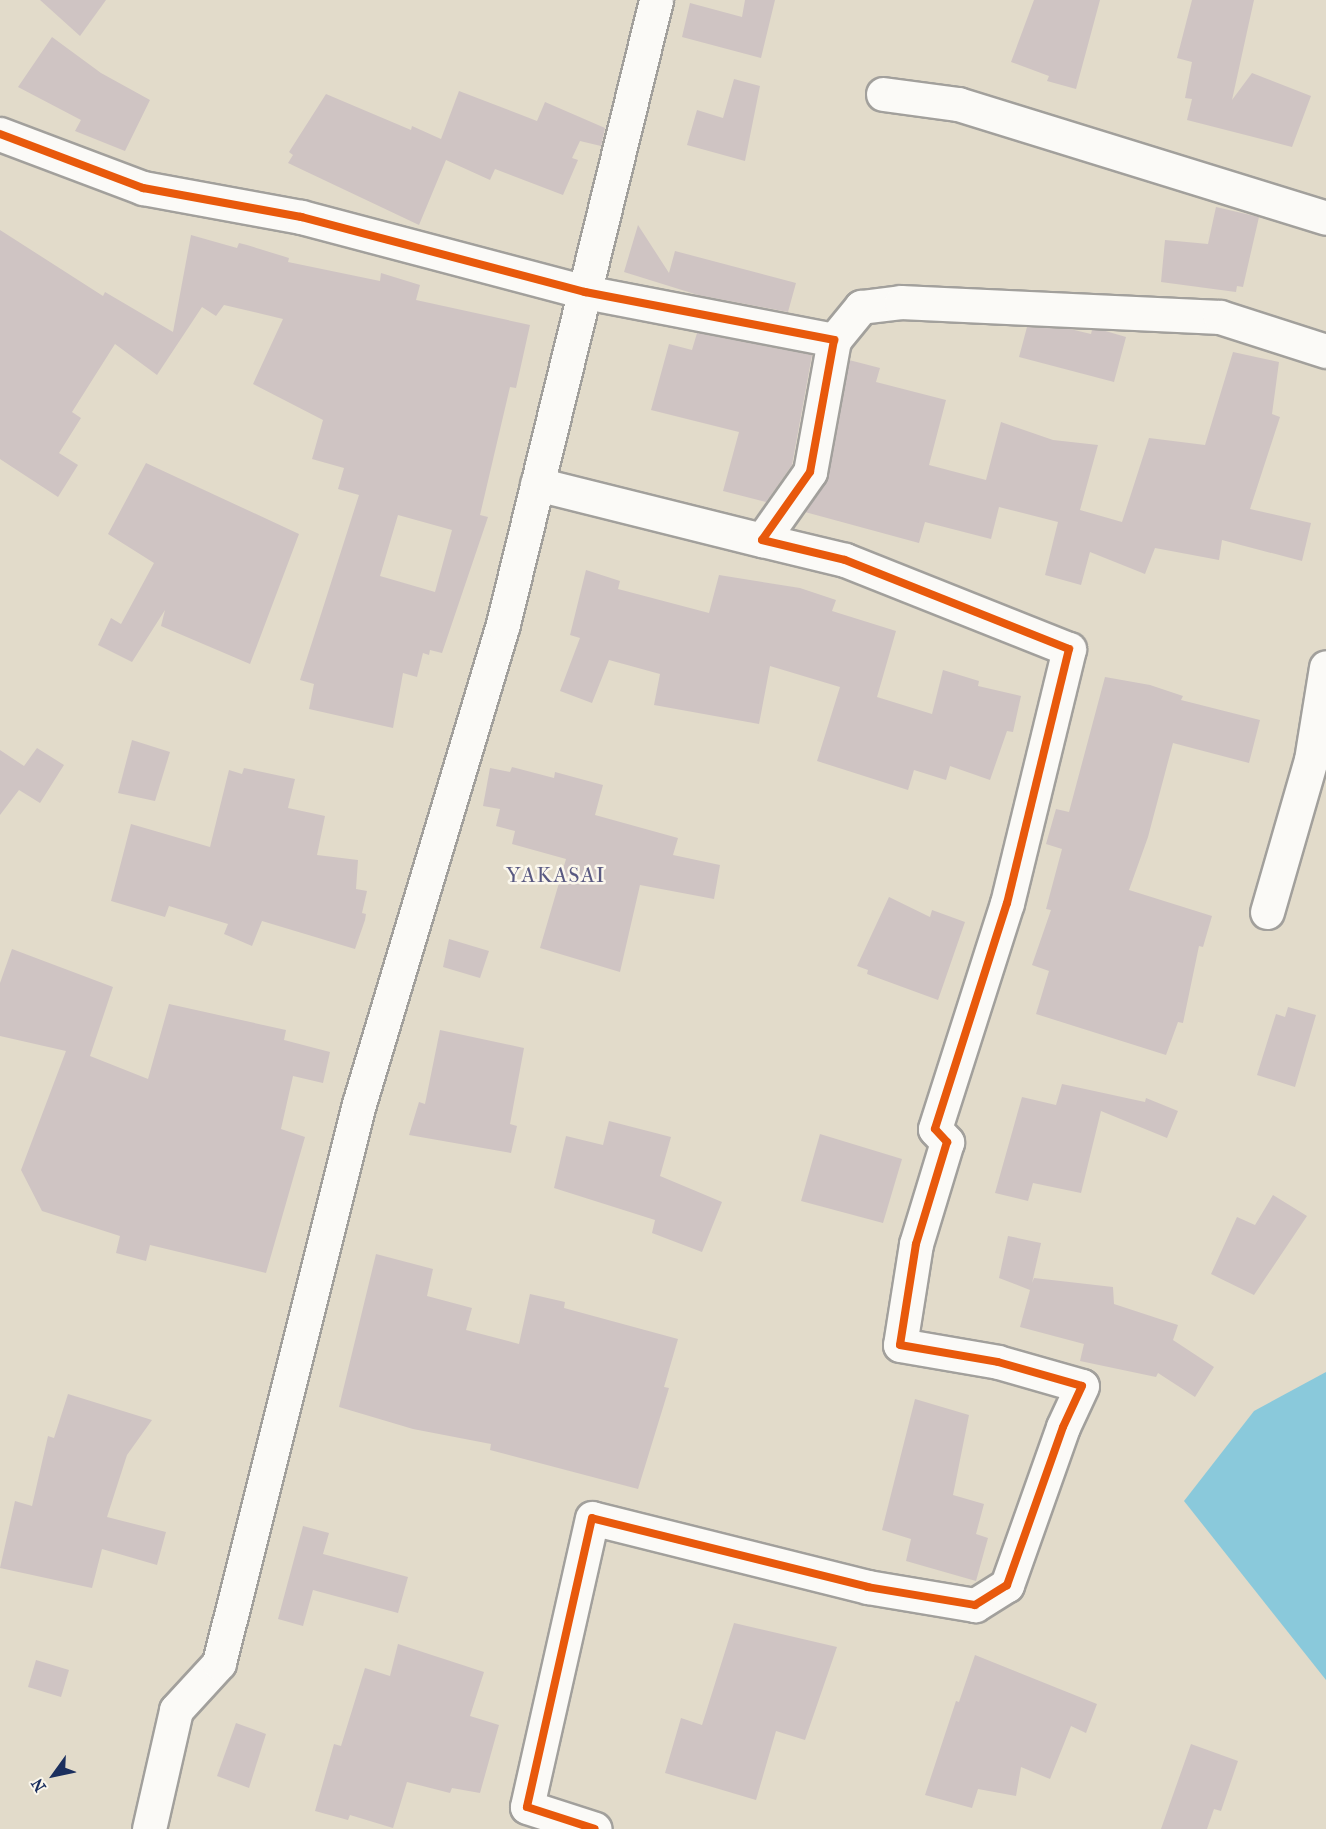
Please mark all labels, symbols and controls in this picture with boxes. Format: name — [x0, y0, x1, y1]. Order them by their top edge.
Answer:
district label: YAKASAI — [506, 862, 606, 888]
north arrow — [24, 1745, 84, 1805]
text: N — [27, 1775, 50, 1795]

